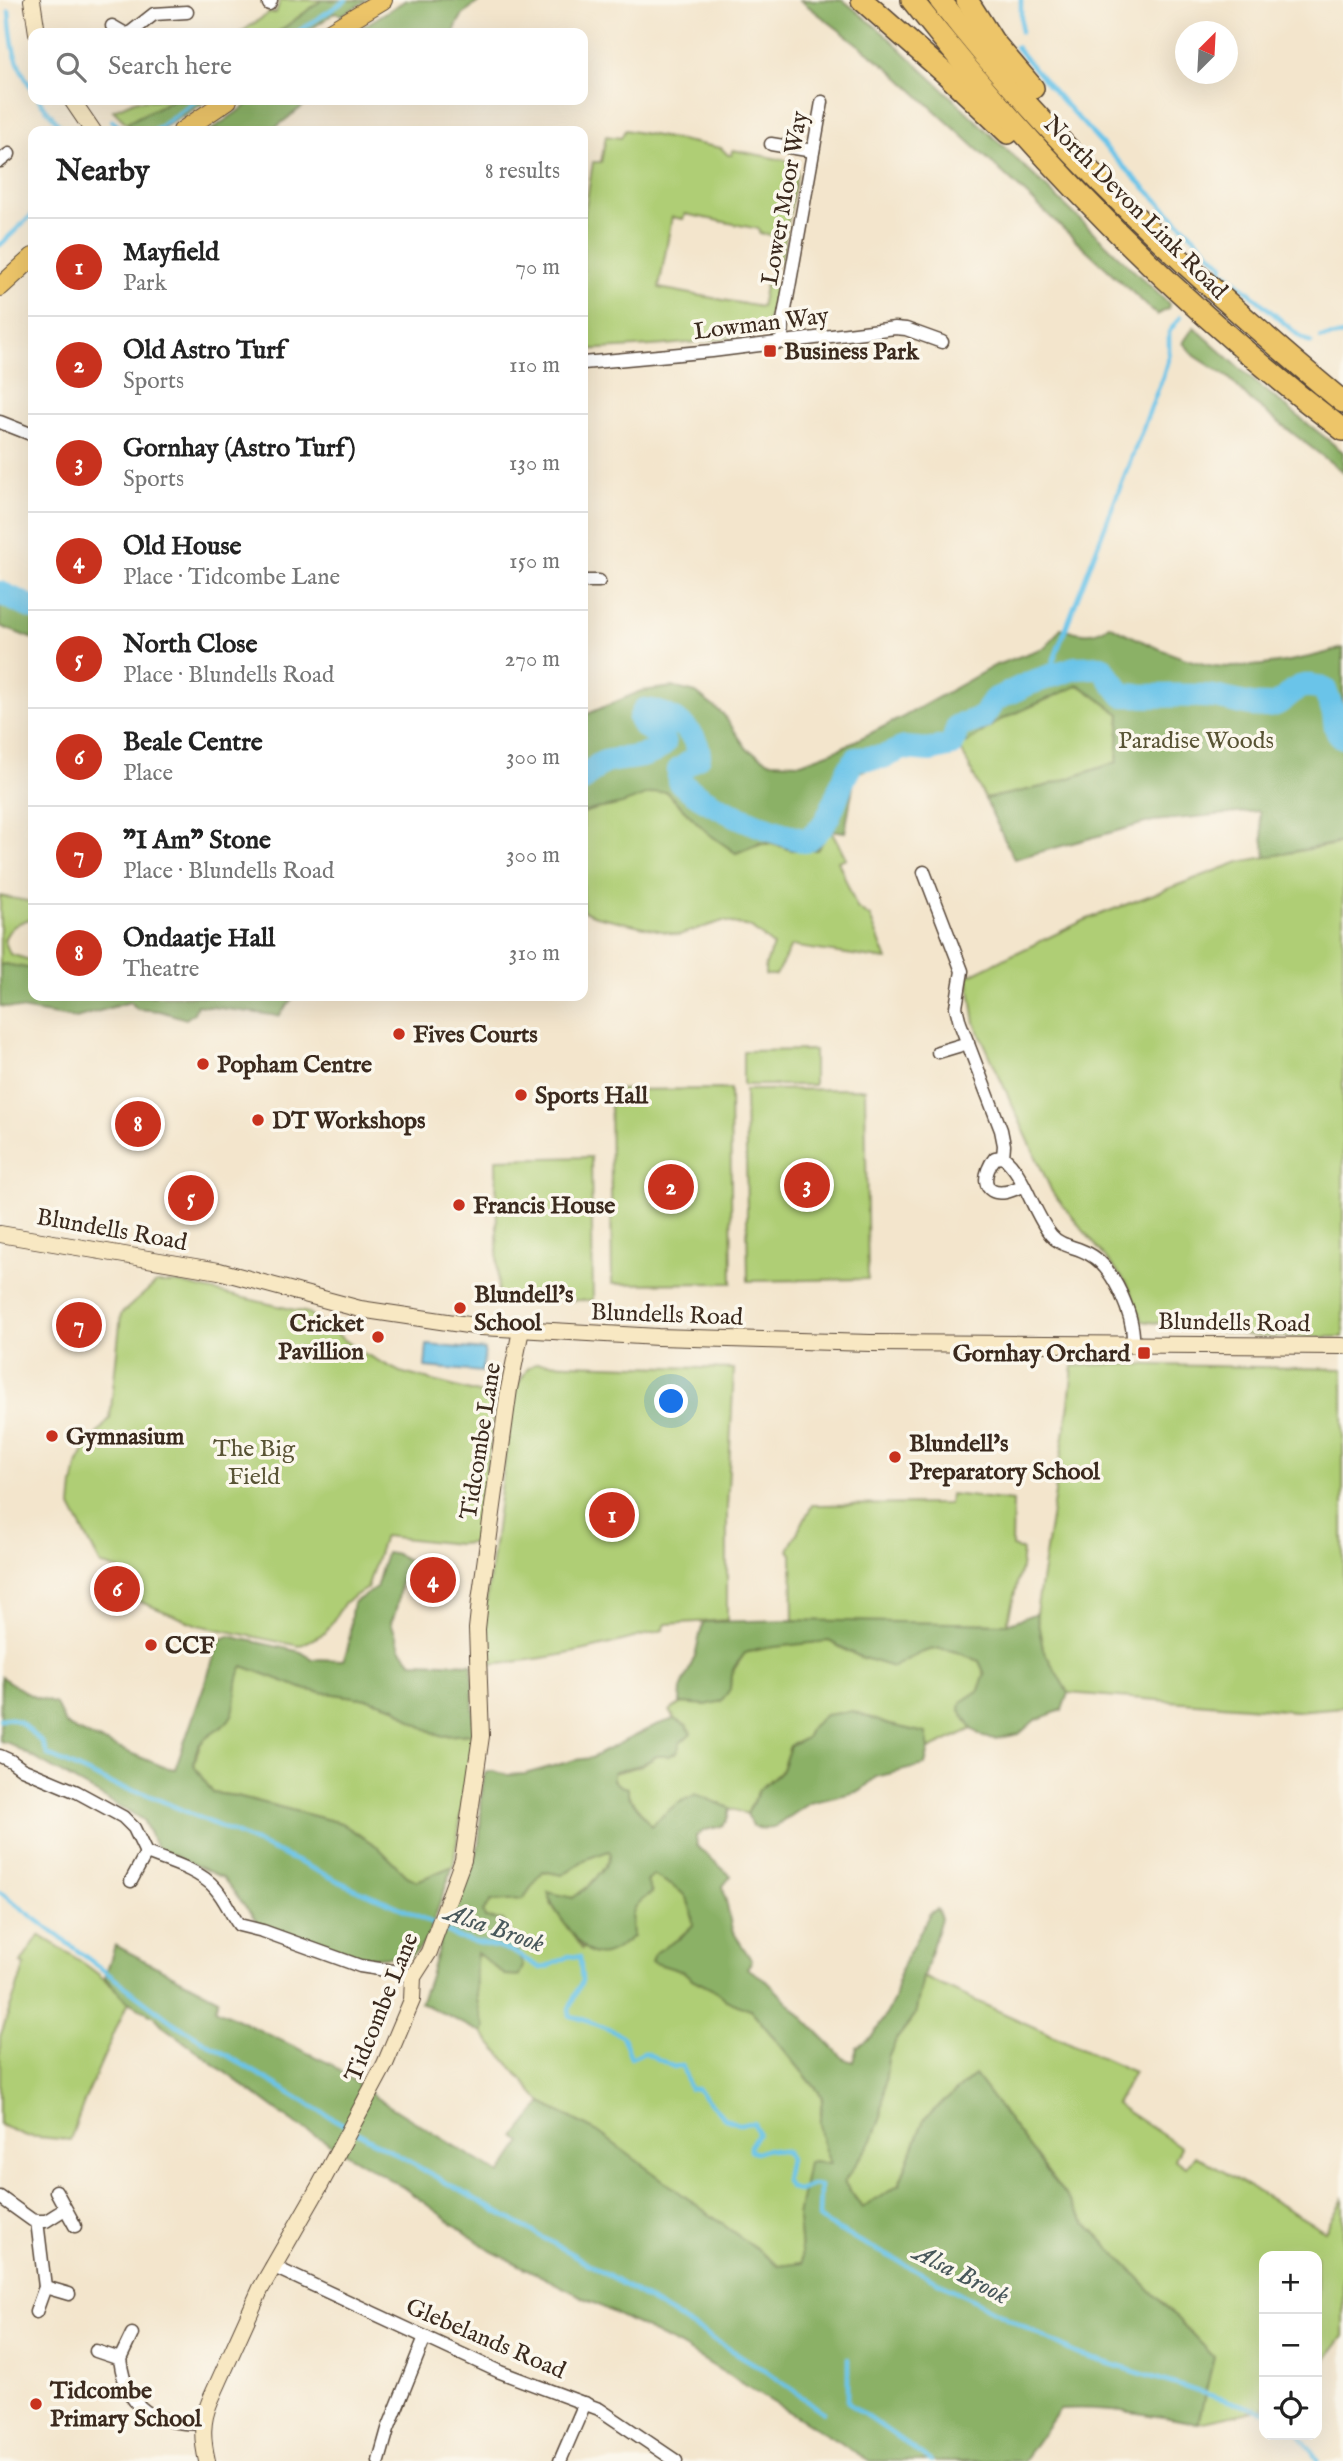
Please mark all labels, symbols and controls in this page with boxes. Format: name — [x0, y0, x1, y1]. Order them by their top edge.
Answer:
north arrow — [1175, 21, 1238, 84]
search box — [28, 28, 588, 105]
icon: search — [52, 48, 90, 86]
text: Search here — [108, 50, 232, 83]
street label: Lower Moor Way — [755, 109, 816, 288]
street label: North Devon Link Road — [1036, 109, 1234, 307]
text: Nearby — [56, 153, 149, 191]
text: 8 results — [485, 157, 560, 186]
text: Mayfield — [123, 236, 219, 269]
text: 1 — [75, 253, 83, 282]
text: 70 m — [515, 253, 560, 282]
text: Park — [123, 269, 167, 298]
street label: Lowman Way — [692, 301, 831, 348]
text: Old Astro Turf — [123, 334, 285, 367]
place label: Business Park — [784, 337, 920, 368]
marker: Business Park — [762, 343, 778, 359]
text: 2 — [74, 351, 84, 380]
text: 110 m — [509, 351, 560, 380]
text: Sports — [123, 367, 184, 396]
text: Gornhay (Astro Turf) — [123, 432, 356, 465]
text: 3 — [75, 449, 83, 478]
text: 130 m — [509, 449, 560, 478]
text: Sports — [123, 465, 184, 494]
text: Old House — [123, 530, 242, 563]
text: 4 — [73, 547, 85, 576]
text: 150 m — [509, 547, 560, 576]
text: Place · Tidcombe Lane — [123, 563, 340, 592]
text: North Close — [123, 628, 257, 661]
text: 5 — [75, 645, 83, 674]
text: 270 m — [505, 645, 560, 674]
text: Place · Blundells Road — [123, 661, 334, 690]
text: Beale Centre — [123, 726, 263, 759]
park label: Paradise Woods — [1118, 726, 1274, 757]
text: 6 — [74, 743, 84, 772]
text: 300 m — [506, 743, 560, 772]
text: Place — [123, 759, 173, 788]
text: "I Am" Stone — [123, 824, 271, 857]
text: 7 — [74, 841, 84, 870]
text: 300 m — [506, 841, 560, 870]
text: Place · Blundells Road — [123, 857, 334, 886]
text: Ondaatje Hall — [123, 922, 275, 955]
text: 8 — [74, 939, 84, 968]
text: 310 m — [509, 939, 560, 968]
text: Theatre — [123, 955, 199, 984]
place label: Fives Courts — [413, 1020, 538, 1051]
marker: Fives Courts — [391, 1026, 407, 1042]
place label: Popham Centre — [217, 1050, 372, 1081]
marker: Popham Centre — [195, 1056, 211, 1072]
place label: Sports Hall — [535, 1081, 648, 1112]
marker: Sports Hall — [513, 1087, 529, 1103]
pin: 8 — [115, 1098, 161, 1150]
place label: DT Workshops — [272, 1106, 426, 1137]
marker: DT Workshops — [250, 1112, 266, 1128]
pin: 3 — [784, 1159, 830, 1211]
pin: 2 — [648, 1161, 694, 1213]
pin: 5 — [168, 1172, 214, 1224]
place label: Francis House — [473, 1191, 615, 1222]
marker: Francis House — [451, 1197, 467, 1213]
street label: Blundells Road — [34, 1202, 190, 1259]
place label: Blundell's School — [474, 1280, 574, 1339]
street label: Blundells Road — [590, 1297, 744, 1334]
pin: 7 — [56, 1299, 102, 1351]
marker: Blundell's School — [452, 1300, 468, 1316]
street label: Blundells Road — [1157, 1307, 1311, 1340]
place label: Cricket Pavillion — [278, 1309, 365, 1368]
marker: Cricket Pavillion — [370, 1329, 386, 1345]
place label: Gornhay Orchard — [953, 1339, 1131, 1370]
marker: Gornhay Orchard — [1136, 1345, 1152, 1361]
street label: Tidcombe Lane — [454, 1360, 509, 1522]
your location — [654, 1384, 688, 1418]
place label: Gymnasium — [66, 1422, 185, 1453]
marker: Gymnasium — [44, 1428, 60, 1444]
place label: Blundell's Preparatory School — [909, 1429, 1100, 1488]
park label: The Big Field — [213, 1434, 296, 1493]
marker: Blundell's Preparatory School — [887, 1449, 903, 1465]
pin: 1 — [589, 1489, 635, 1541]
pin: 4 — [410, 1554, 456, 1606]
pin: 6 — [94, 1563, 140, 1615]
place label: CCF — [165, 1631, 215, 1662]
marker: CCF — [143, 1637, 159, 1653]
water label: Alsa Brook — [438, 1895, 549, 1961]
street label: Tidcombe Lane — [338, 1928, 426, 2087]
water label: Alsa Brook — [905, 2235, 1015, 2313]
map controls — [1259, 2251, 1322, 2440]
button: + — [1259, 2251, 1322, 2314]
street label: Glebelands Road — [401, 2292, 570, 2387]
button: − — [1259, 2314, 1322, 2377]
place label: Tidcombe Primary School — [49, 2376, 202, 2435]
button: locate — [1259, 2377, 1322, 2440]
marker: Tidcombe Primary School — [28, 2396, 44, 2412]

